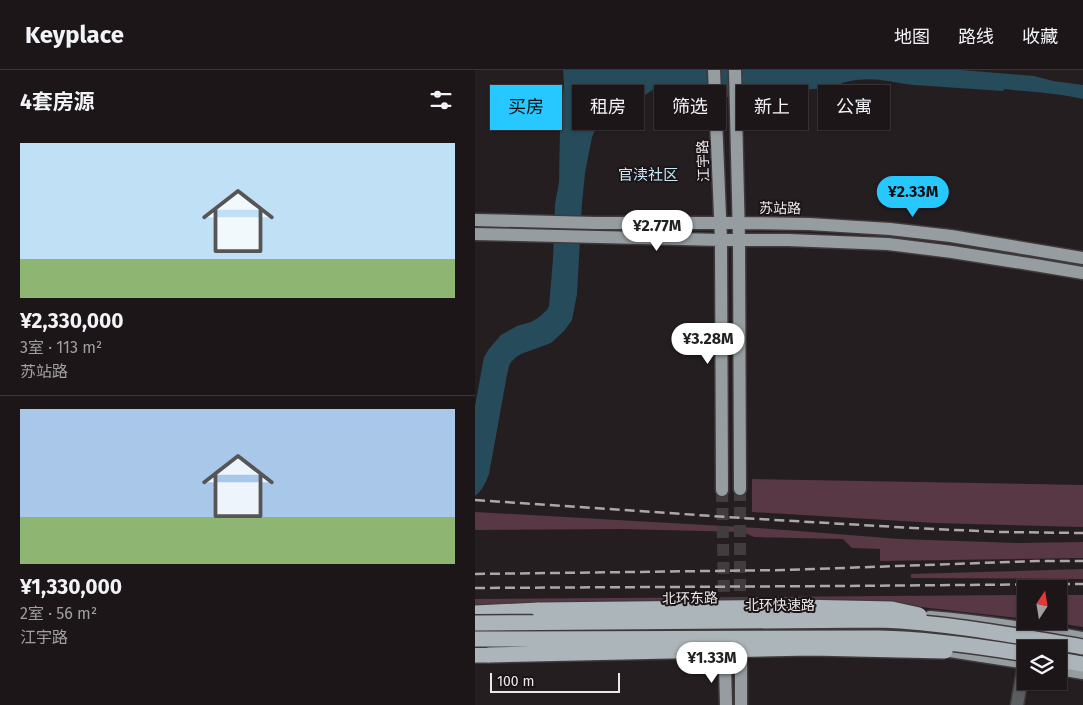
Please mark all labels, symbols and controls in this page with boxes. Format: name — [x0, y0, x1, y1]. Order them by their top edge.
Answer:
text: Keyplace — [25, 21, 124, 49]
text: 地图 — [894, 26, 930, 48]
text: 路线 — [958, 26, 994, 48]
text: 收藏 — [1022, 26, 1058, 48]
chip: 买房 — [490, 85, 562, 130]
chip: 租房 — [572, 85, 644, 130]
chip: 筛选 — [654, 85, 726, 130]
chip: 新上 — [736, 85, 808, 130]
chip: 公寓 — [818, 85, 890, 130]
icon: filters — [427, 86, 455, 114]
text: 4套房源 — [20, 89, 95, 115]
street label: 江宇路 — [694, 140, 713, 182]
district label: 官渎社区 — [618, 166, 678, 184]
icon: home — [193, 176, 283, 266]
pin: ¥2.33M — [872, 176, 954, 218]
text: ¥2.33M — [888, 182, 938, 201]
street label: 苏站路 — [759, 200, 801, 217]
pin: ¥2.77M — [616, 210, 698, 252]
text: ¥2.77M — [633, 216, 681, 235]
text: ¥2,330,000 — [20, 308, 124, 334]
pin: ¥3.28M — [667, 322, 749, 365]
text: ¥3.28M — [682, 329, 734, 348]
text: 3室 · 113 m² — [20, 338, 102, 357]
text: 苏站路 — [20, 362, 68, 381]
icon: home — [193, 441, 283, 531]
text: ¥1,330,000 — [20, 574, 122, 600]
north arrow — [1017, 580, 1067, 630]
map controls — [1017, 580, 1067, 690]
street label: 北环东路 — [662, 590, 718, 607]
street label: 北环快速路 — [745, 597, 815, 614]
text: 2室 · 56 m² — [20, 604, 97, 623]
text: 江宇路 — [20, 628, 68, 647]
button: layers — [1017, 640, 1067, 690]
pin: ¥1.33M — [671, 642, 753, 684]
text: ¥1.33M — [687, 648, 737, 667]
scale bar — [490, 670, 620, 693]
text: 100 m — [497, 673, 534, 690]

